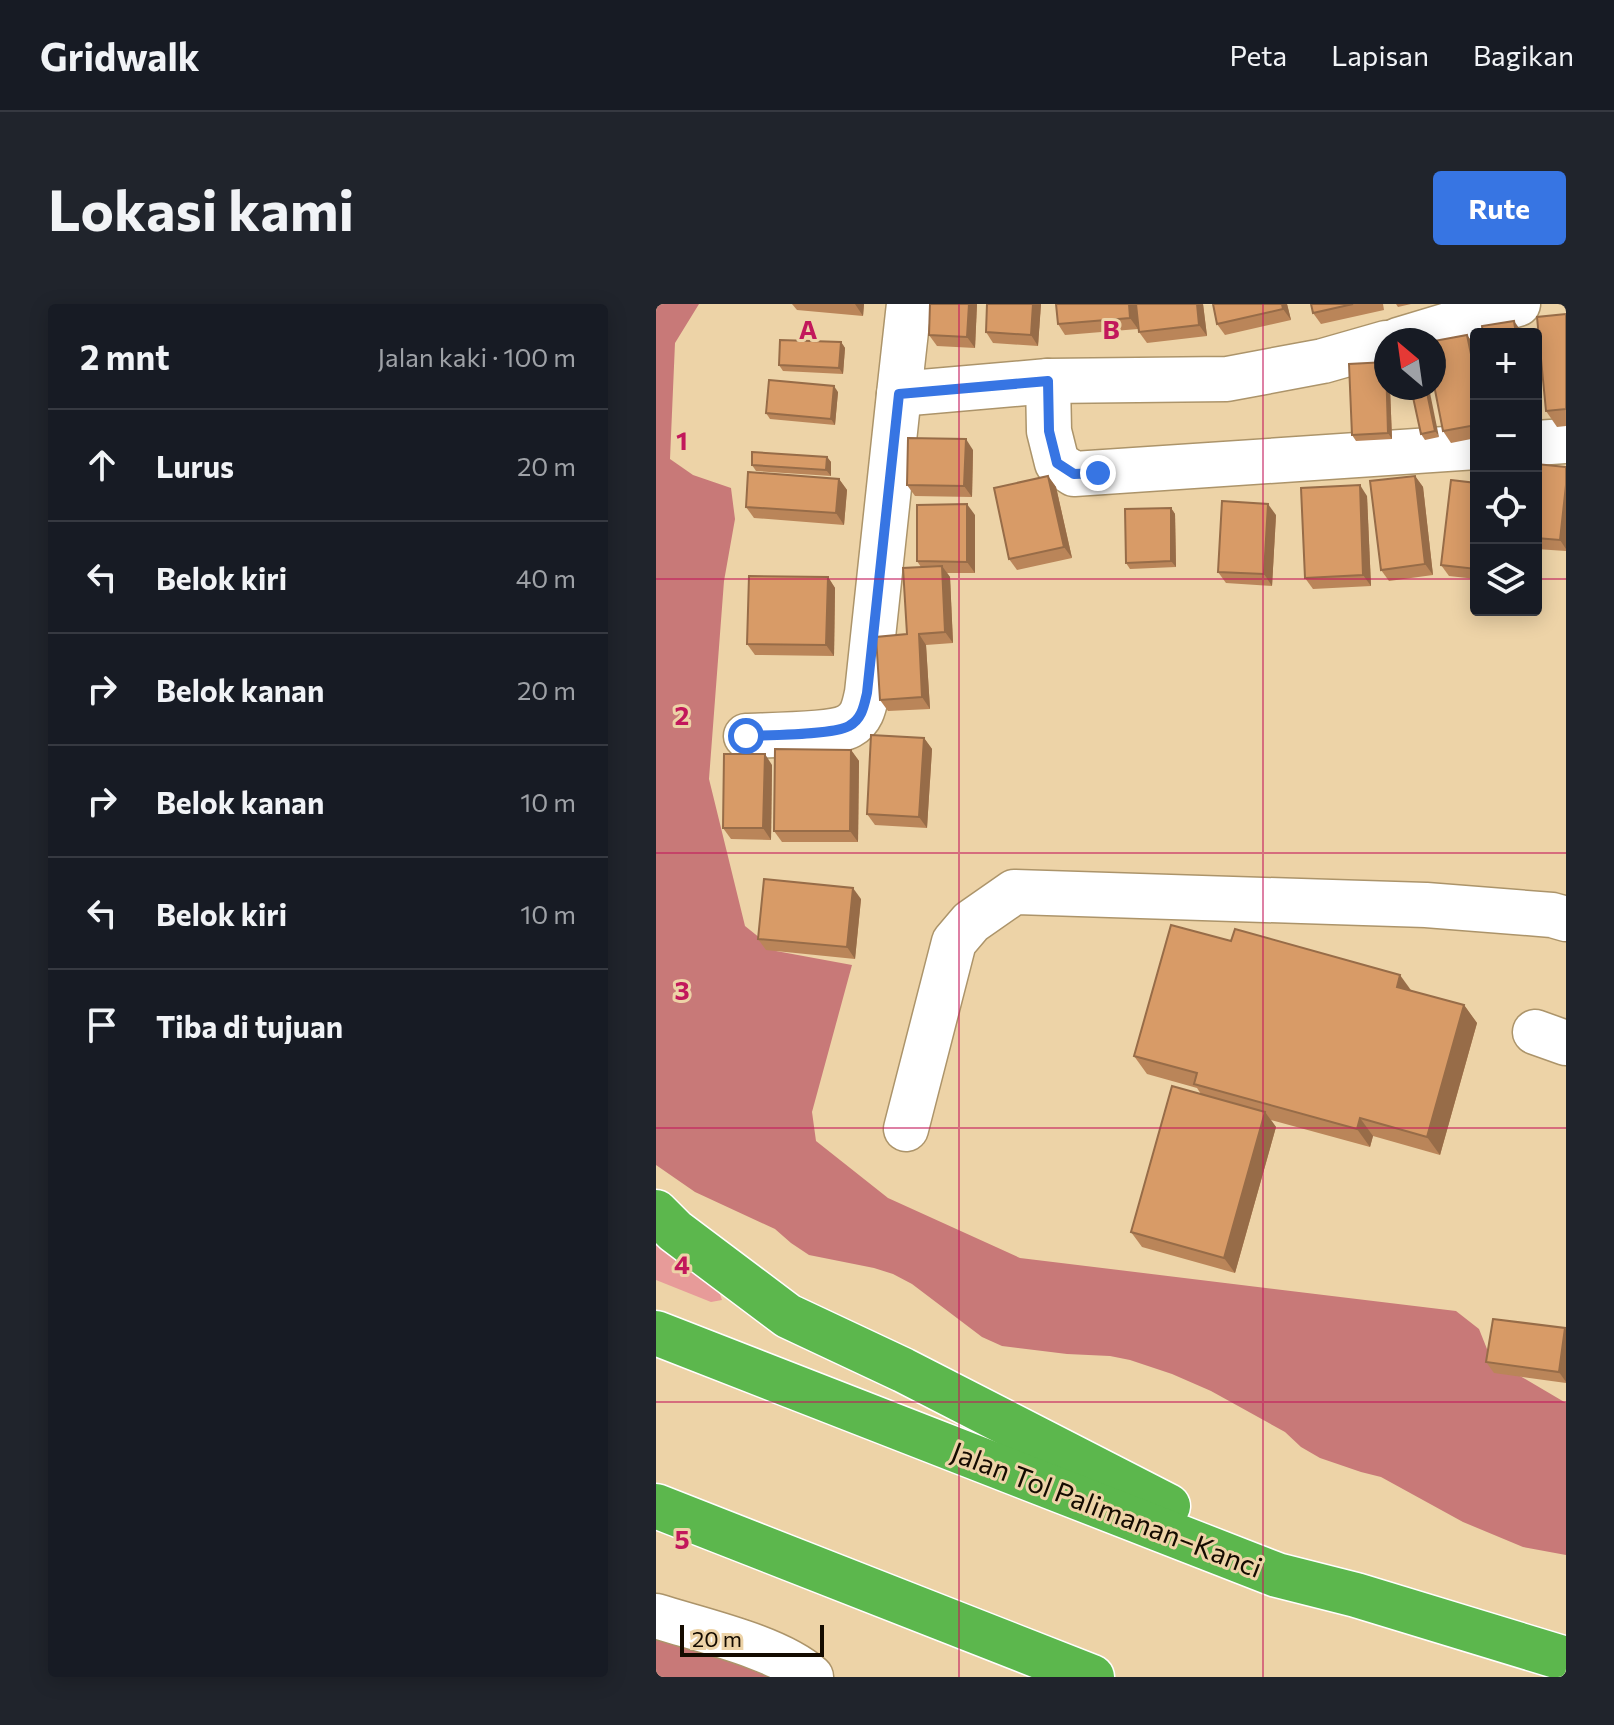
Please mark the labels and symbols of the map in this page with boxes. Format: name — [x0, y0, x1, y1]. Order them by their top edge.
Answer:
text: A — [799, 313, 818, 344]
text: B — [1102, 313, 1120, 344]
north arrow — [1374, 328, 1446, 400]
text: 1 — [676, 424, 688, 455]
route end — [1080, 455, 1116, 491]
text: 2 — [675, 699, 689, 730]
route start — [728, 718, 764, 754]
text: 3 — [674, 974, 690, 1005]
text: 4 — [674, 1248, 690, 1279]
street label: Jalan Tol Palimanan–Kanci — [947, 1434, 1267, 1584]
text: 5 — [674, 1523, 690, 1554]
scale bar — [680, 1621, 824, 1657]

